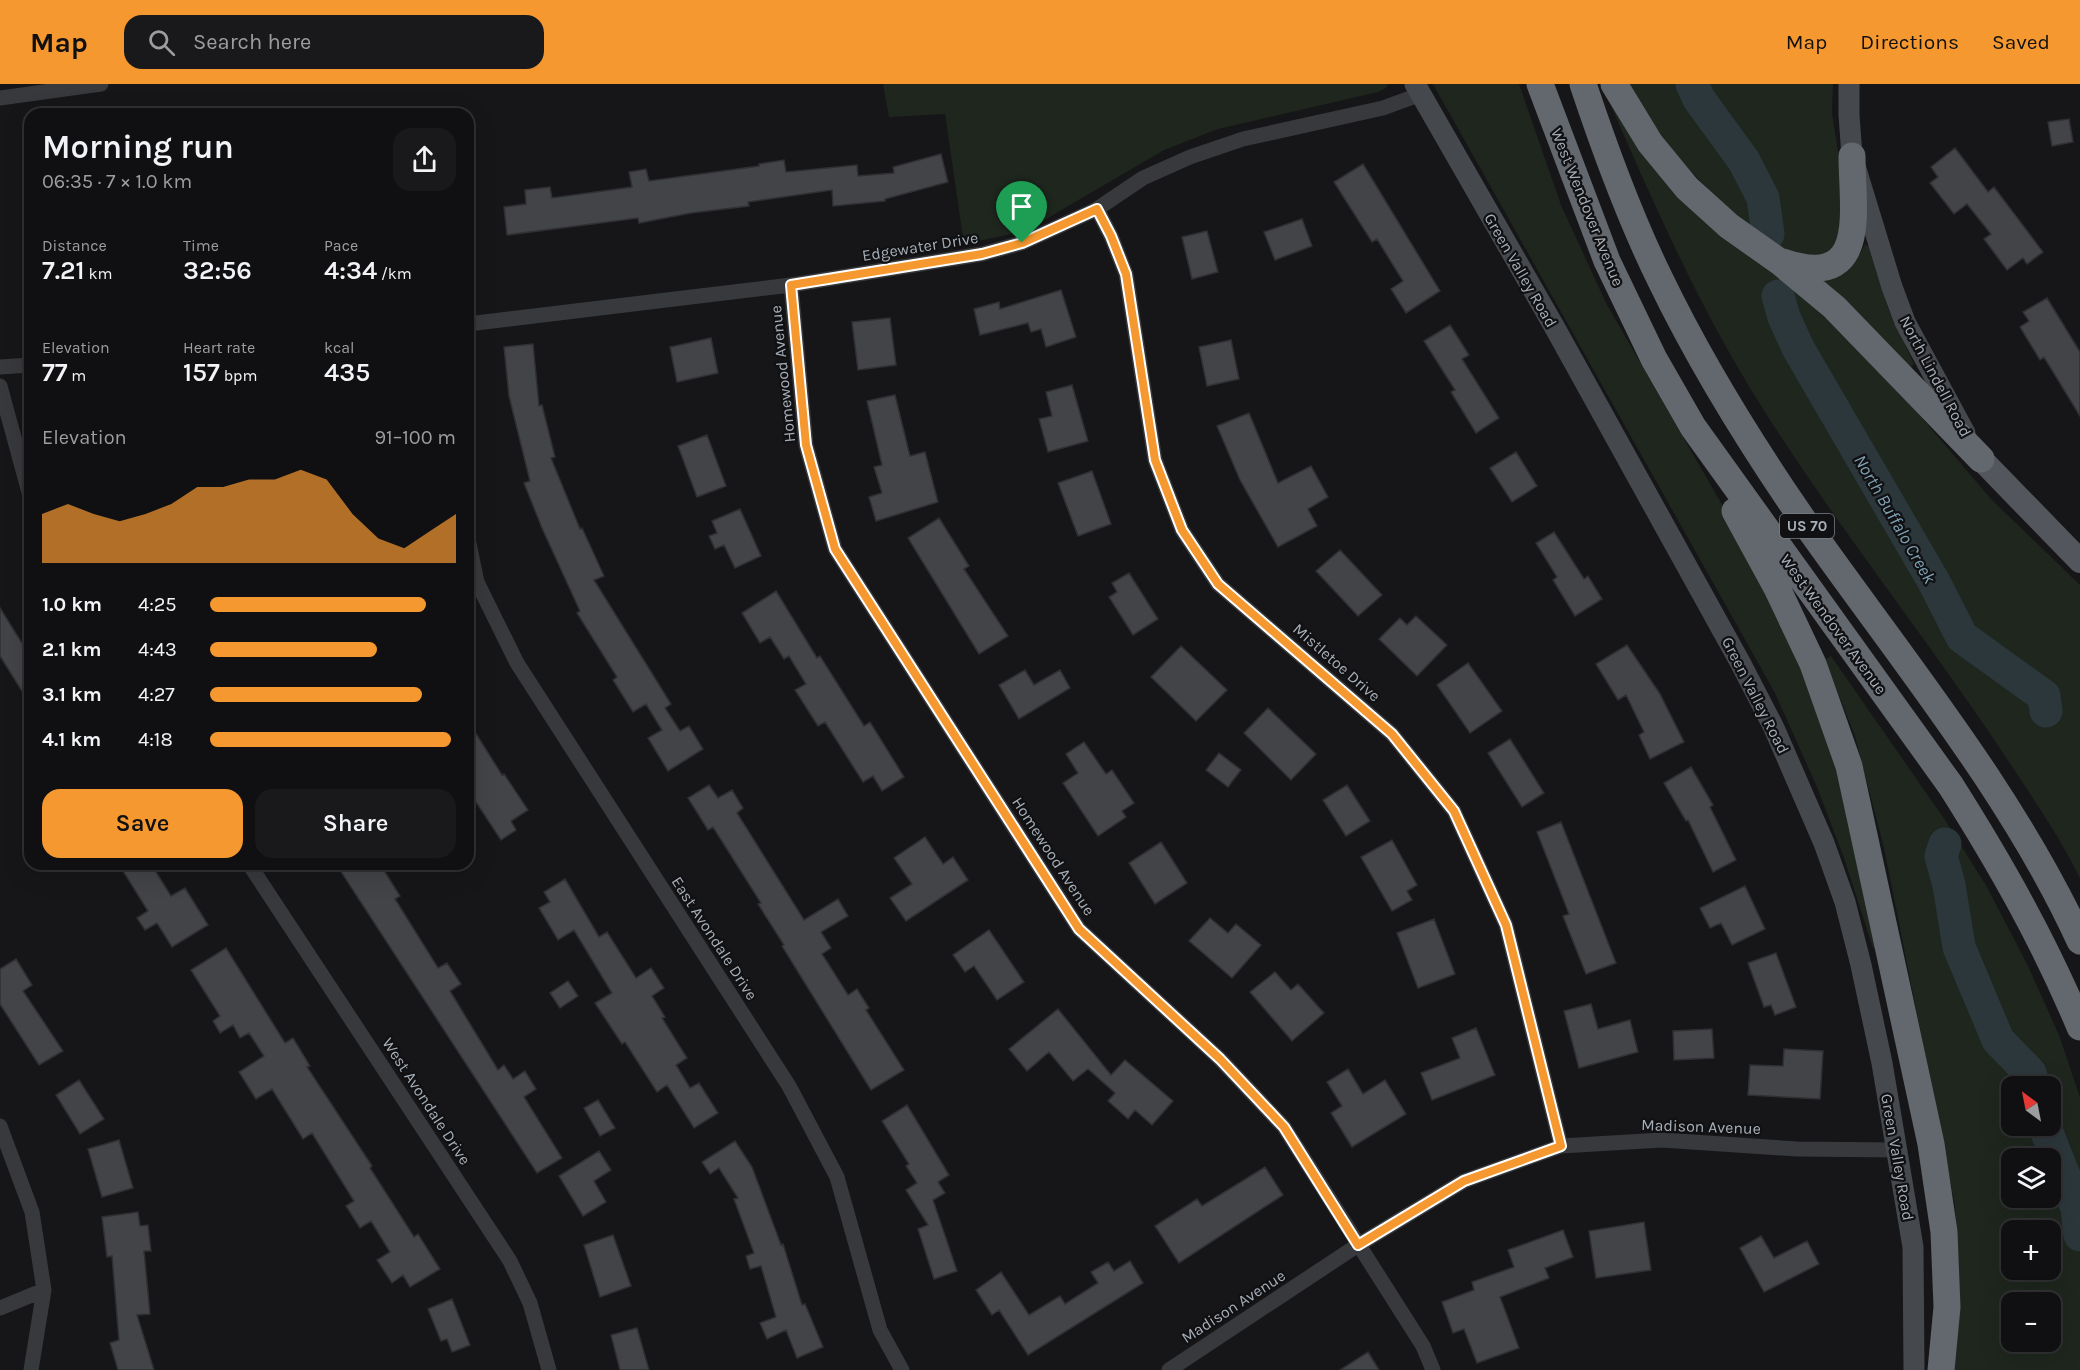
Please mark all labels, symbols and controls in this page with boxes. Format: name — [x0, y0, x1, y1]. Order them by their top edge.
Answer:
search box — [124, 15, 544, 69]
text: Map — [30, 26, 88, 59]
icon: search — [145, 26, 178, 59]
text: Search here — [193, 29, 311, 55]
text: Map — [1786, 30, 1827, 54]
text: Directions — [1860, 30, 1959, 54]
text: Saved — [1992, 30, 2050, 54]
street label: West Wendover Avenue — [1547, 125, 1628, 289]
text: Morning run — [42, 128, 234, 166]
button: share — [393, 128, 456, 191]
text: 06:35 · 7 × 1.0 km — [42, 170, 192, 193]
pin — [996, 181, 1047, 243]
icon: arrive — [1005, 190, 1038, 223]
street label: Green Valley Road — [1480, 210, 1561, 331]
street label: Edgewater Drive — [861, 228, 979, 265]
text: Distance — [42, 236, 107, 255]
text: Time — [183, 236, 219, 255]
text: Pace — [324, 236, 358, 255]
text: 7.21 — [42, 255, 85, 286]
text: 32:56 — [183, 255, 252, 286]
text: 4:34 — [324, 255, 377, 286]
text: km — [85, 264, 113, 283]
text: /km — [377, 264, 412, 283]
street label: Homewood Avenue — [766, 305, 799, 443]
street label: North Lindell Road — [1896, 313, 1975, 440]
text: Elevation — [42, 338, 110, 357]
text: Heart rate — [183, 338, 255, 357]
text: kcal — [324, 338, 355, 357]
text: 77 — [42, 357, 67, 388]
text: 157 — [183, 357, 220, 388]
text: 435 — [324, 357, 370, 388]
text: m — [67, 366, 86, 385]
text: bpm — [220, 366, 257, 385]
text: Elevation — [42, 426, 127, 449]
text: 91–100 m — [375, 426, 456, 449]
water label: North Buffalo Creek — [1849, 451, 1941, 588]
road number: US 70 — [1780, 514, 1834, 538]
street label: West Wendover Avenue — [1776, 550, 1891, 698]
text: 1.0 km — [42, 593, 102, 616]
text: 4:25 — [138, 593, 177, 616]
street label: Mistletoe Drive — [1289, 619, 1384, 705]
street label: Green Valley Road — [1718, 634, 1793, 757]
text: 2.1 km — [42, 638, 101, 661]
text: 4:43 — [138, 638, 177, 661]
text: 3.1 km — [42, 683, 102, 706]
text: 4:27 — [138, 683, 175, 706]
text: 4.1 km — [42, 728, 101, 751]
text: 4:18 — [138, 728, 173, 751]
button: Save — [42, 789, 243, 858]
button: Share — [255, 789, 456, 858]
street label: Homewood Avenue — [1008, 793, 1099, 919]
street label: East Avondale Drive — [668, 873, 762, 1004]
street label: West Avondale Drive — [378, 1034, 475, 1168]
north arrow — [2001, 1076, 2061, 1136]
map controls — [2001, 1076, 2061, 1352]
street label: Green Valley Road — [1877, 1092, 1918, 1222]
street label: Madison Avenue — [1641, 1115, 1761, 1138]
button: layers — [2001, 1148, 2061, 1208]
button: + — [2001, 1220, 2061, 1280]
street label: Madison Avenue — [1178, 1266, 1289, 1347]
button: − — [2001, 1292, 2061, 1352]

